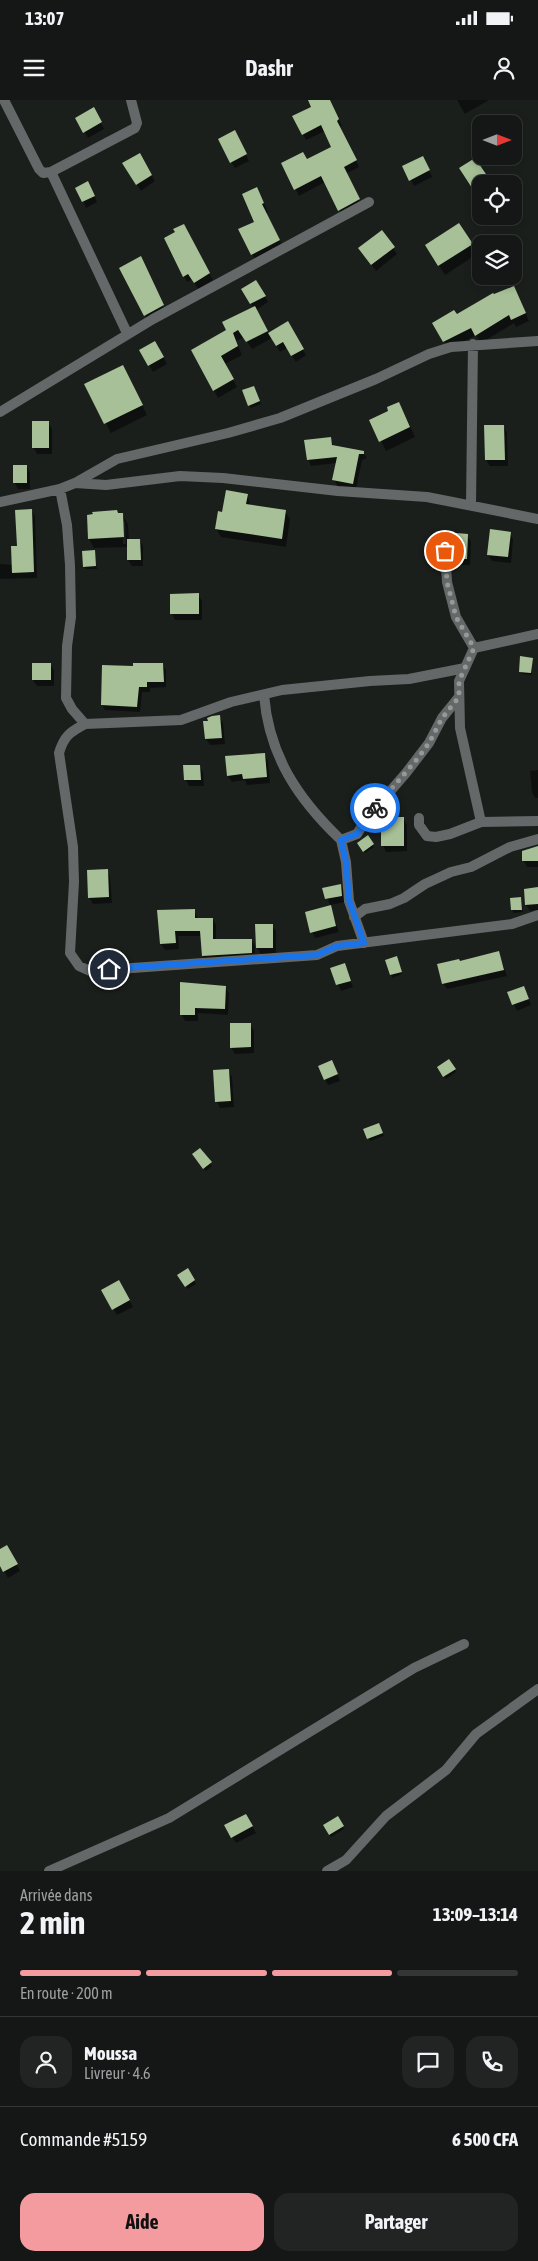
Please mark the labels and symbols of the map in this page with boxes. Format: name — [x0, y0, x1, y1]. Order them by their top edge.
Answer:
north arrow — [472, 115, 522, 165]
pin — [424, 530, 466, 572]
courier — [350, 783, 400, 833]
pin — [88, 948, 130, 990]

